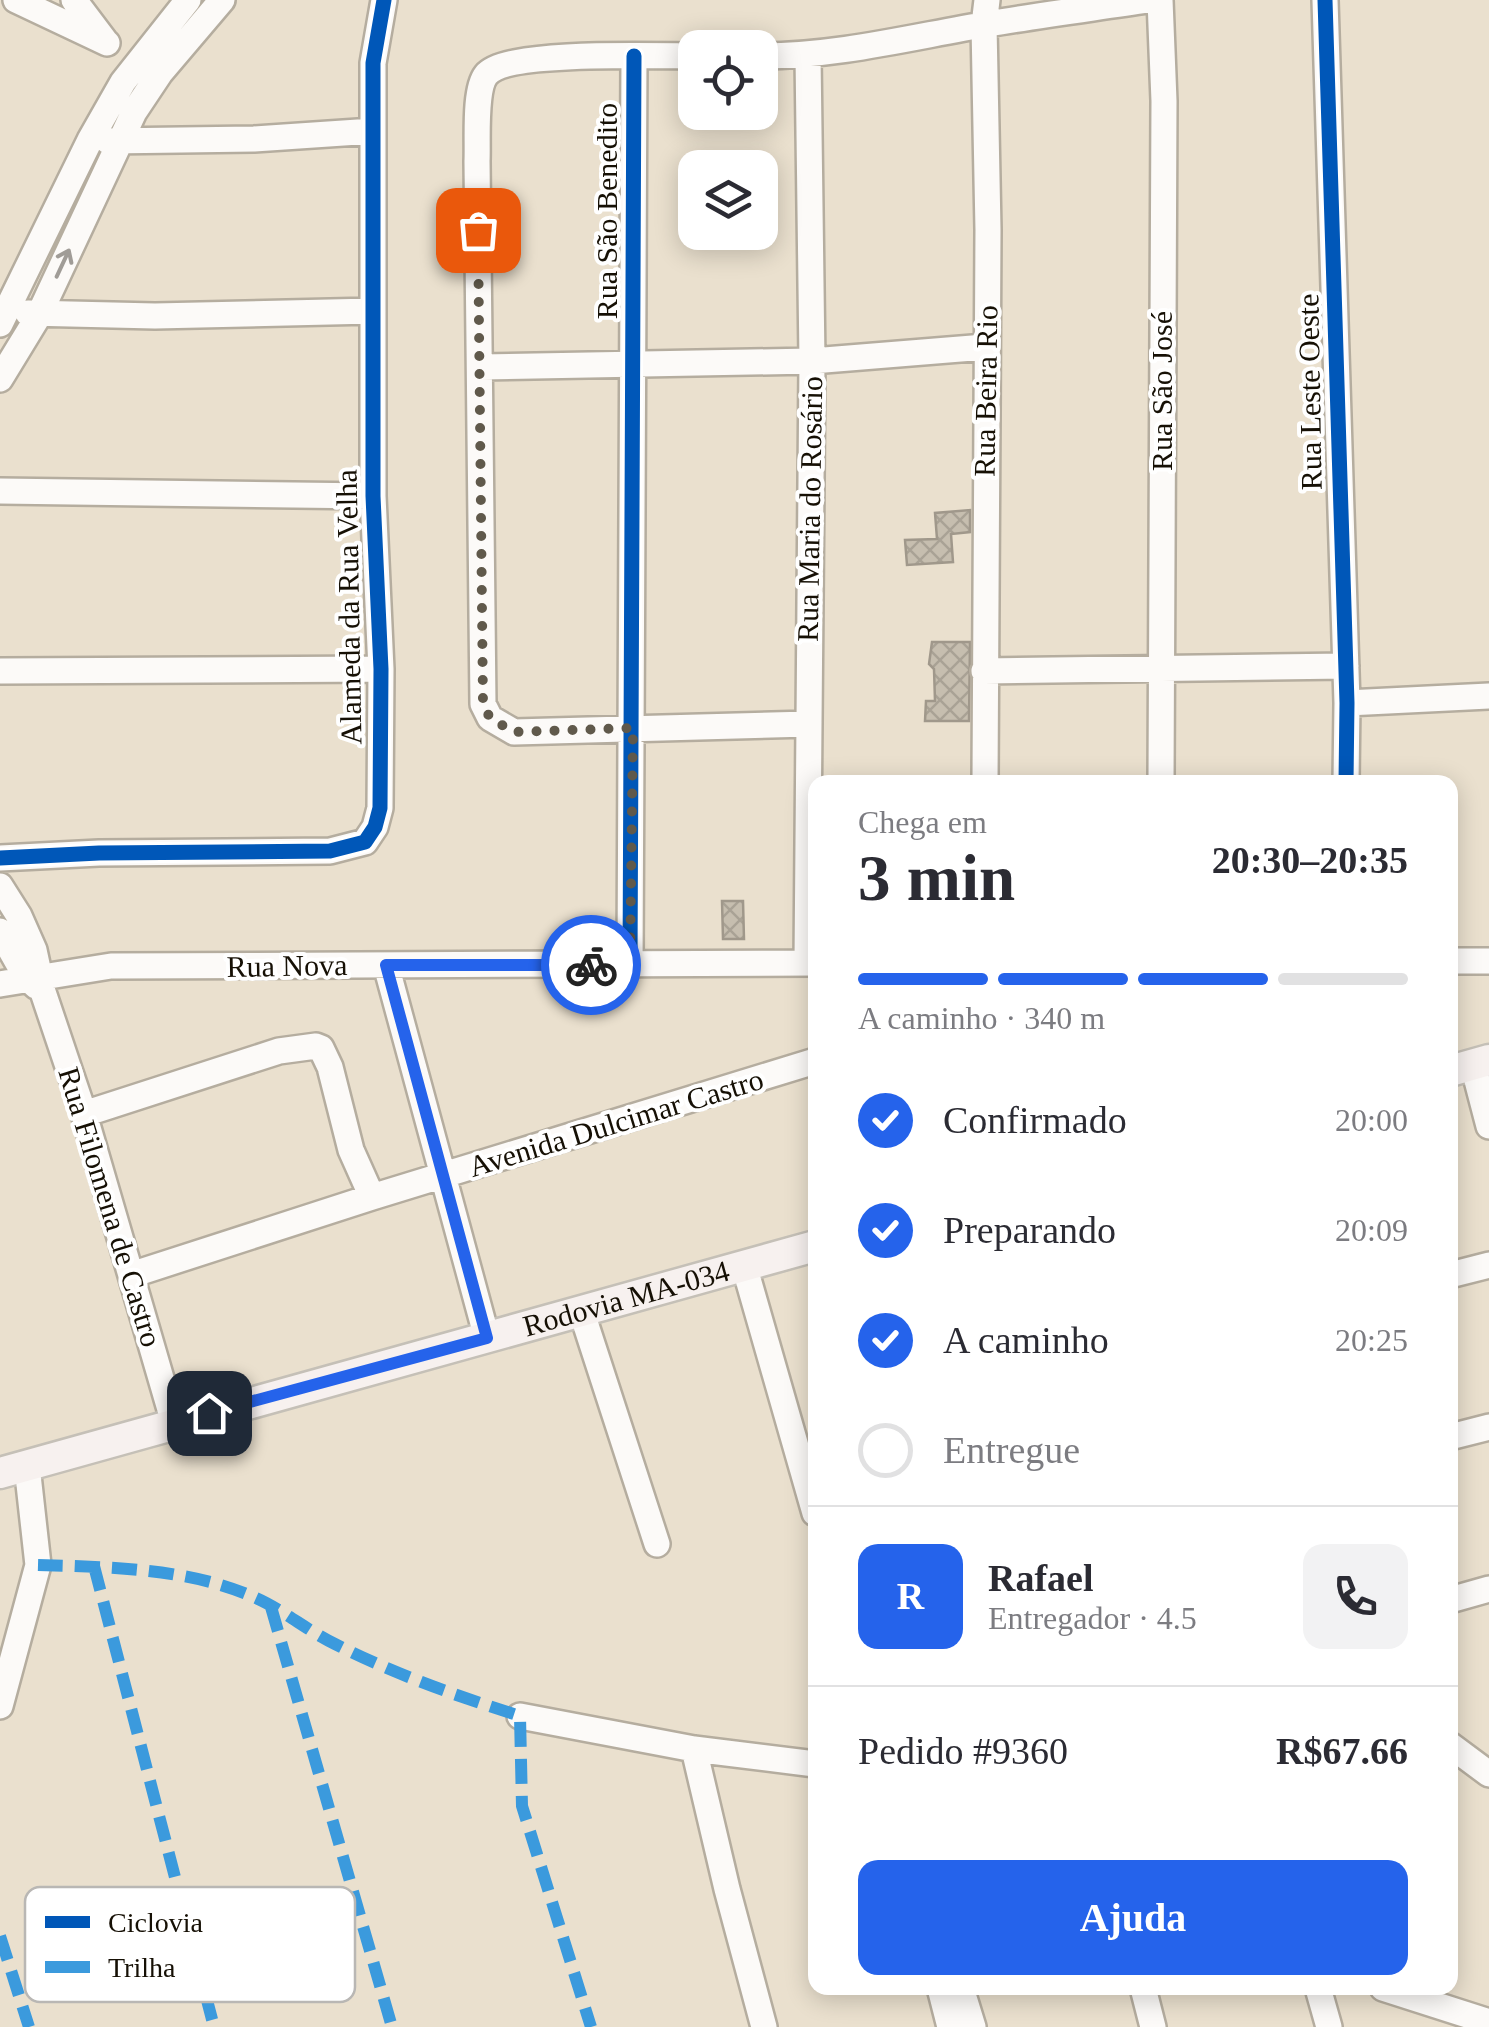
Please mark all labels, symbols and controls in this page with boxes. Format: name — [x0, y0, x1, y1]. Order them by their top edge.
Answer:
map controls — [678, 30, 778, 250]
button: locate — [678, 30, 778, 130]
street label: Rua São Benedito — [590, 103, 623, 319]
button: layers — [678, 150, 778, 250]
pin — [436, 188, 521, 273]
icon: bag — [451, 203, 506, 258]
one-way arrow — [55, 249, 74, 279]
street label: Rua Leste Oeste — [1291, 293, 1328, 491]
street label: Rua Beira Rio — [968, 305, 1003, 477]
street label: Rua São José — [1145, 311, 1178, 471]
street label: Rua Maria do Rosário — [791, 376, 828, 642]
street label: Alameda da Rua Velha — [330, 469, 367, 745]
text: Chega em — [858, 804, 987, 840]
text: 20:30–20:35 — [1212, 839, 1408, 881]
text: 3 min — [858, 842, 1015, 914]
courier — [541, 915, 641, 1015]
icon: bike — [564, 938, 619, 993]
street label: Rua Nova — [226, 948, 348, 983]
text: A caminho · 340 m — [858, 1000, 1105, 1036]
street label: Avenida Dulcimar Castro — [465, 1062, 767, 1183]
street label: Rua Filomena de Castro — [52, 1063, 169, 1351]
icon: check — [858, 1093, 913, 1148]
text: Confirmado — [943, 1099, 1127, 1141]
text: 20:00 — [1335, 1102, 1408, 1138]
icon: check — [858, 1203, 913, 1258]
text: Preparando — [943, 1209, 1116, 1251]
text: 20:09 — [1335, 1212, 1408, 1248]
street label: Rodovia MA-034 — [519, 1254, 733, 1343]
icon: check — [858, 1313, 913, 1368]
text: A caminho — [943, 1319, 1109, 1361]
text: 20:25 — [1335, 1322, 1408, 1358]
pin — [167, 1371, 252, 1456]
icon: home — [182, 1386, 237, 1441]
text: Entregue — [943, 1429, 1080, 1471]
button: phone — [1303, 1544, 1408, 1649]
text: Rafael — [988, 1557, 1094, 1599]
text: R — [897, 1575, 924, 1617]
text: Entregador · 4.5 — [988, 1600, 1197, 1636]
text: Pedido #9360 — [858, 1730, 1068, 1772]
text: R$67.66 — [1276, 1730, 1408, 1772]
button: Ajuda — [858, 1860, 1408, 1975]
legend — [25, 1887, 355, 2002]
text: Ciclovia — [108, 1907, 203, 1938]
text: Trilha — [108, 1952, 176, 1983]

